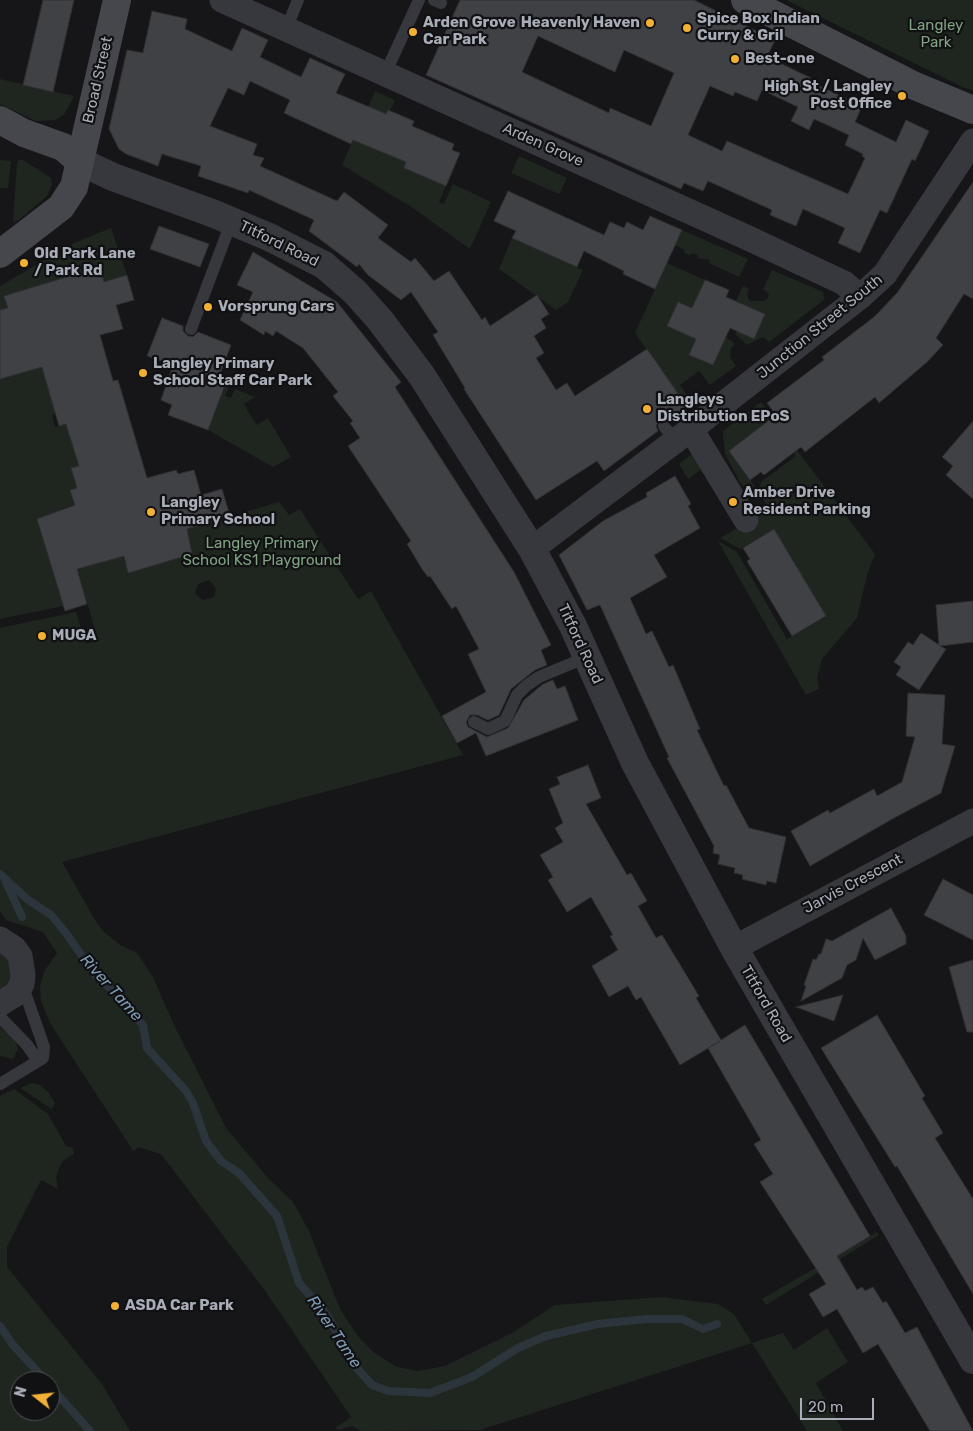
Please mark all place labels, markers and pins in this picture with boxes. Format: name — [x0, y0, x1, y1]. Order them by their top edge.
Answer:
place label: Spice Box Indian Curry & Gril — [697, 10, 820, 45]
place label: Arden Grove Car Park — [423, 14, 516, 49]
place label: Heavenly Haven — [521, 14, 640, 32]
marker: Heavenly Haven — [644, 17, 656, 29]
marker: Spice Box Indian Curry & Gril — [681, 22, 693, 34]
marker: Arden Grove Car Park — [407, 26, 419, 38]
place label: Best-one — [745, 50, 815, 68]
marker: Best-one — [729, 53, 741, 65]
place label: High St / Langley Post Office — [764, 78, 892, 113]
marker: High St / Langley Post Office — [896, 90, 908, 102]
place label: Old Park Lane / Park Rd — [34, 245, 136, 280]
marker: Old Park Lane / Park Rd — [18, 257, 30, 269]
place label: Vorsprung Cars — [218, 298, 335, 316]
marker: Vorsprung Cars — [202, 301, 214, 313]
place label: Langley Primary School Staff Car Park — [153, 355, 312, 390]
marker: Langley Primary School Staff Car Park — [137, 367, 149, 379]
place label: Langleys Distribution EPoS — [657, 391, 790, 426]
marker: Langleys Distribution EPoS — [641, 403, 653, 415]
place label: Amber Drive Resident Parking — [743, 484, 871, 519]
place label: Langley Primary School — [161, 494, 275, 529]
marker: Amber Drive Resident Parking — [727, 496, 739, 508]
marker: Langley Primary School — [145, 506, 157, 518]
place label: MUGA — [52, 627, 97, 645]
marker: MUGA — [36, 630, 48, 642]
place label: ASDA Car Park — [125, 1297, 234, 1315]
marker: ASDA Car Park — [109, 1300, 121, 1312]

